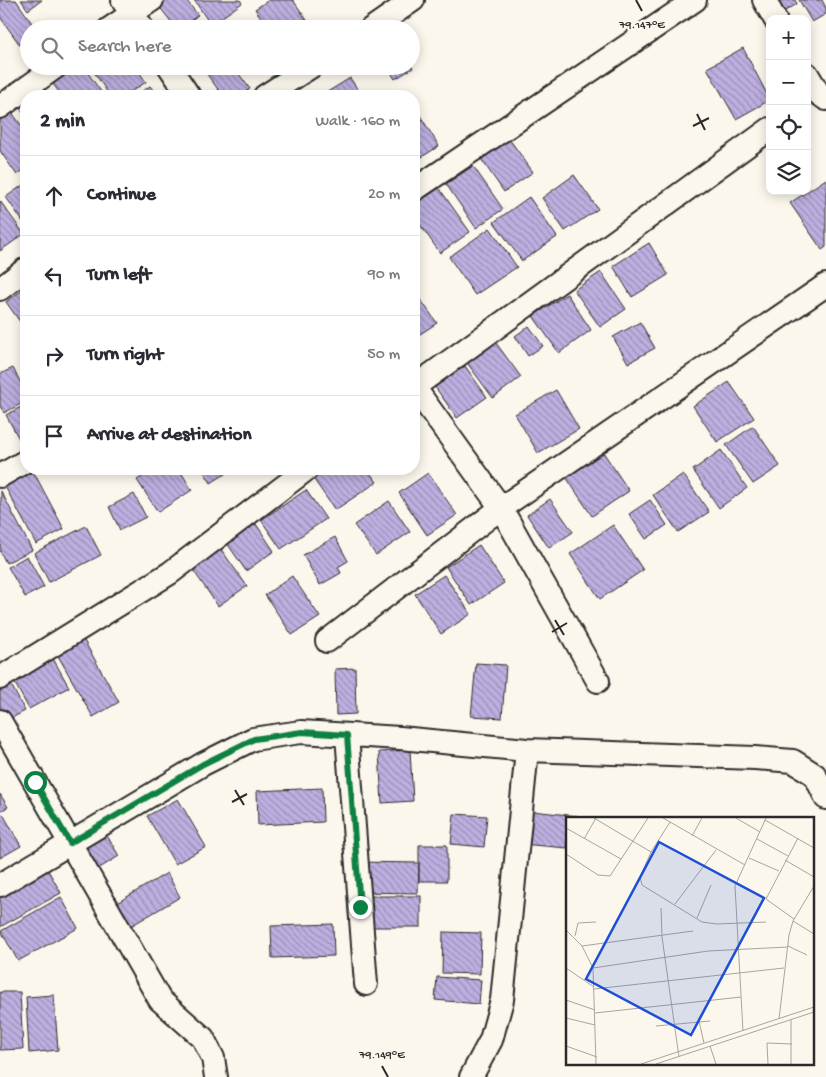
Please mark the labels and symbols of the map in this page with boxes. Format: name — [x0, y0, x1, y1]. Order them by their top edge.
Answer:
text: 79.147°E — [618, 19, 665, 33]
route start — [24, 771, 47, 794]
inset map — [566, 817, 814, 1064]
route end — [349, 896, 372, 919]
text: 79.149°E — [358, 1049, 405, 1063]

